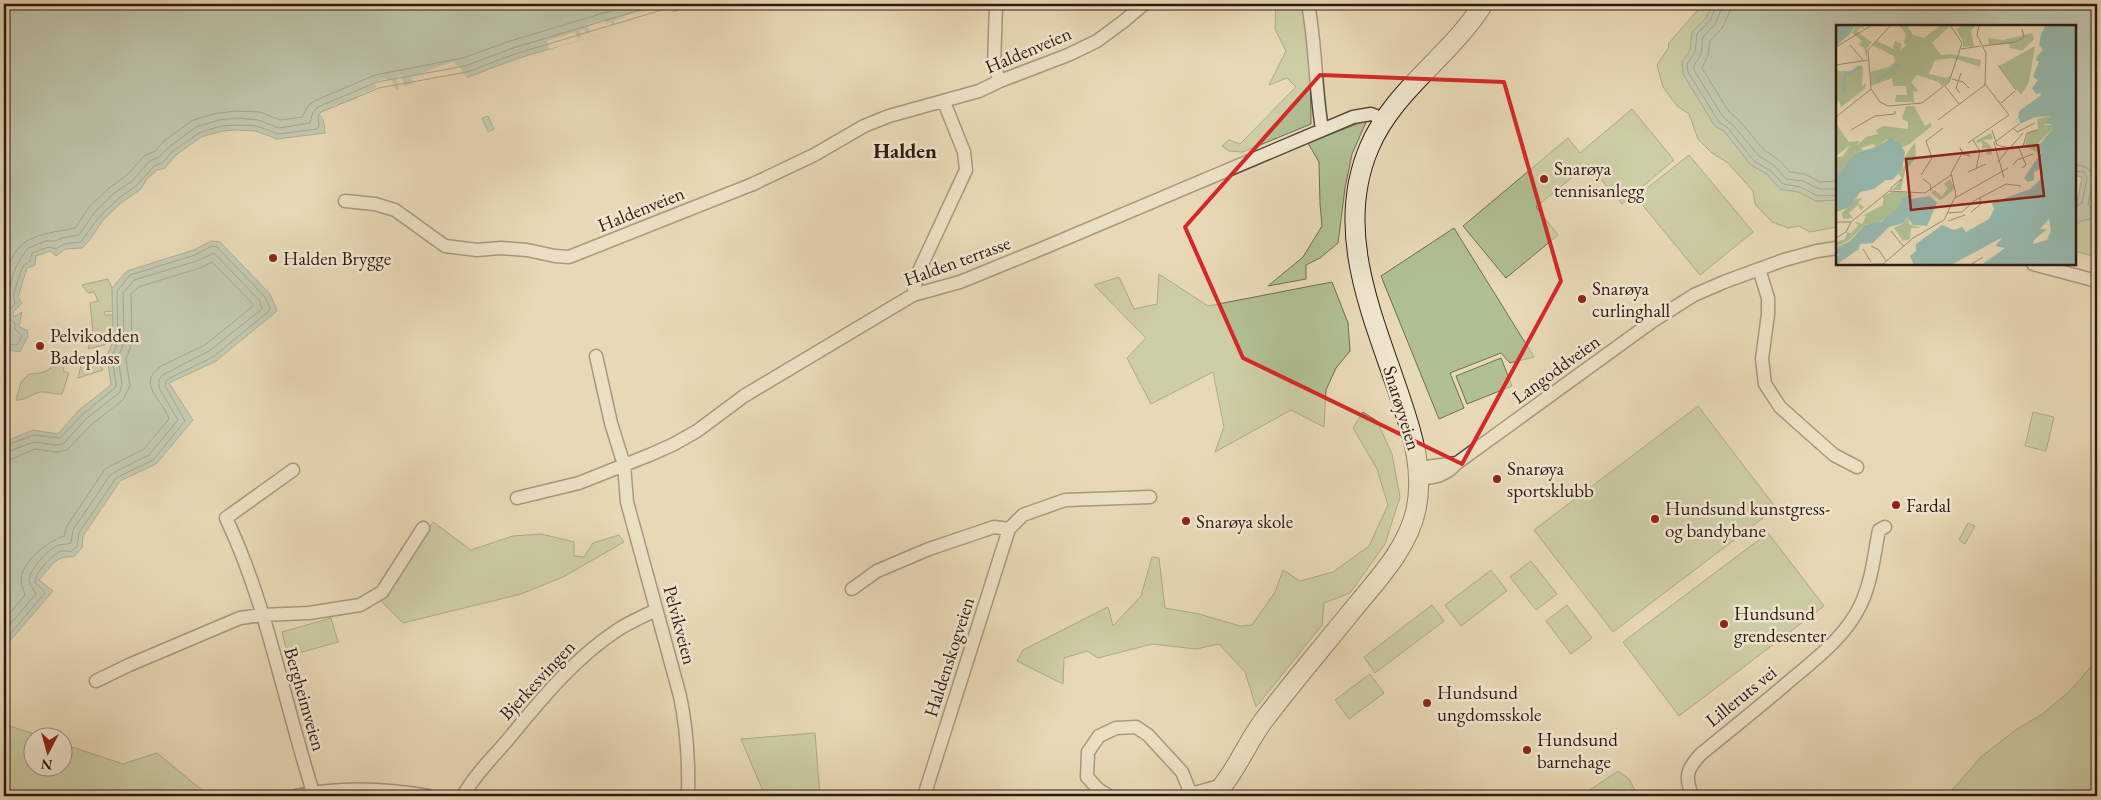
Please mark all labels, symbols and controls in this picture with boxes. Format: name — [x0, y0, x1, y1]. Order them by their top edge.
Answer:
street label: Haldenveien — [981, 21, 1075, 79]
inset map — [1836, 25, 2076, 265]
district label: Halden — [873, 137, 937, 164]
place label: Snarøya tennisanlegg — [1554, 156, 1645, 203]
marker: Snarøya tennisanlegg — [1538, 173, 1550, 185]
street label: Haldenveien — [594, 180, 688, 238]
street label: Halden terrasse — [900, 230, 1014, 292]
place label: Halden Brygge — [283, 246, 391, 271]
marker: Halden Brygge — [267, 252, 279, 264]
place label: Snarøya curlinghall — [1592, 276, 1671, 323]
marker: Snarøya curlinghall — [1576, 293, 1588, 305]
place label: Pelvikodden Badeplass — [50, 323, 139, 370]
street label: Langoddveien — [1507, 329, 1605, 409]
marker: Pelvikodden Badeplass — [34, 340, 46, 352]
street label: Snarøyveien — [1377, 363, 1427, 453]
place label: Snarøya sportsklubb — [1507, 456, 1594, 503]
marker: Snarøya sportsklubb — [1491, 473, 1503, 485]
place label: Fardal — [1906, 493, 1951, 518]
place label: Hundsund kunstgress- og bandybane — [1665, 496, 1830, 543]
marker: Fardal — [1890, 499, 1902, 511]
place label: Snarøya skole — [1196, 509, 1293, 534]
marker: Hundsund kunstgress- og bandybane — [1649, 513, 1661, 525]
marker: Snarøya skole — [1180, 515, 1192, 527]
street label: Pelvikveien — [657, 583, 703, 667]
street label: Haldenskogveien — [918, 594, 980, 720]
place label: Hundsund grendesenter — [1734, 601, 1827, 648]
marker: Hundsund grendesenter — [1718, 618, 1730, 630]
street label: Bjerkesvingen — [494, 635, 580, 725]
street label: Bergheimveien — [278, 644, 332, 754]
street label: Lilleruts vei — [1700, 659, 1782, 732]
place label: Hundsund ungdomsskole — [1437, 680, 1541, 727]
marker: Hundsund ungdomsskole — [1421, 697, 1433, 709]
place label: Hundsund barnehage — [1537, 727, 1618, 774]
north arrow — [22, 728, 72, 778]
marker: Hundsund barnehage — [1521, 744, 1533, 756]
text: N — [39, 755, 53, 774]

